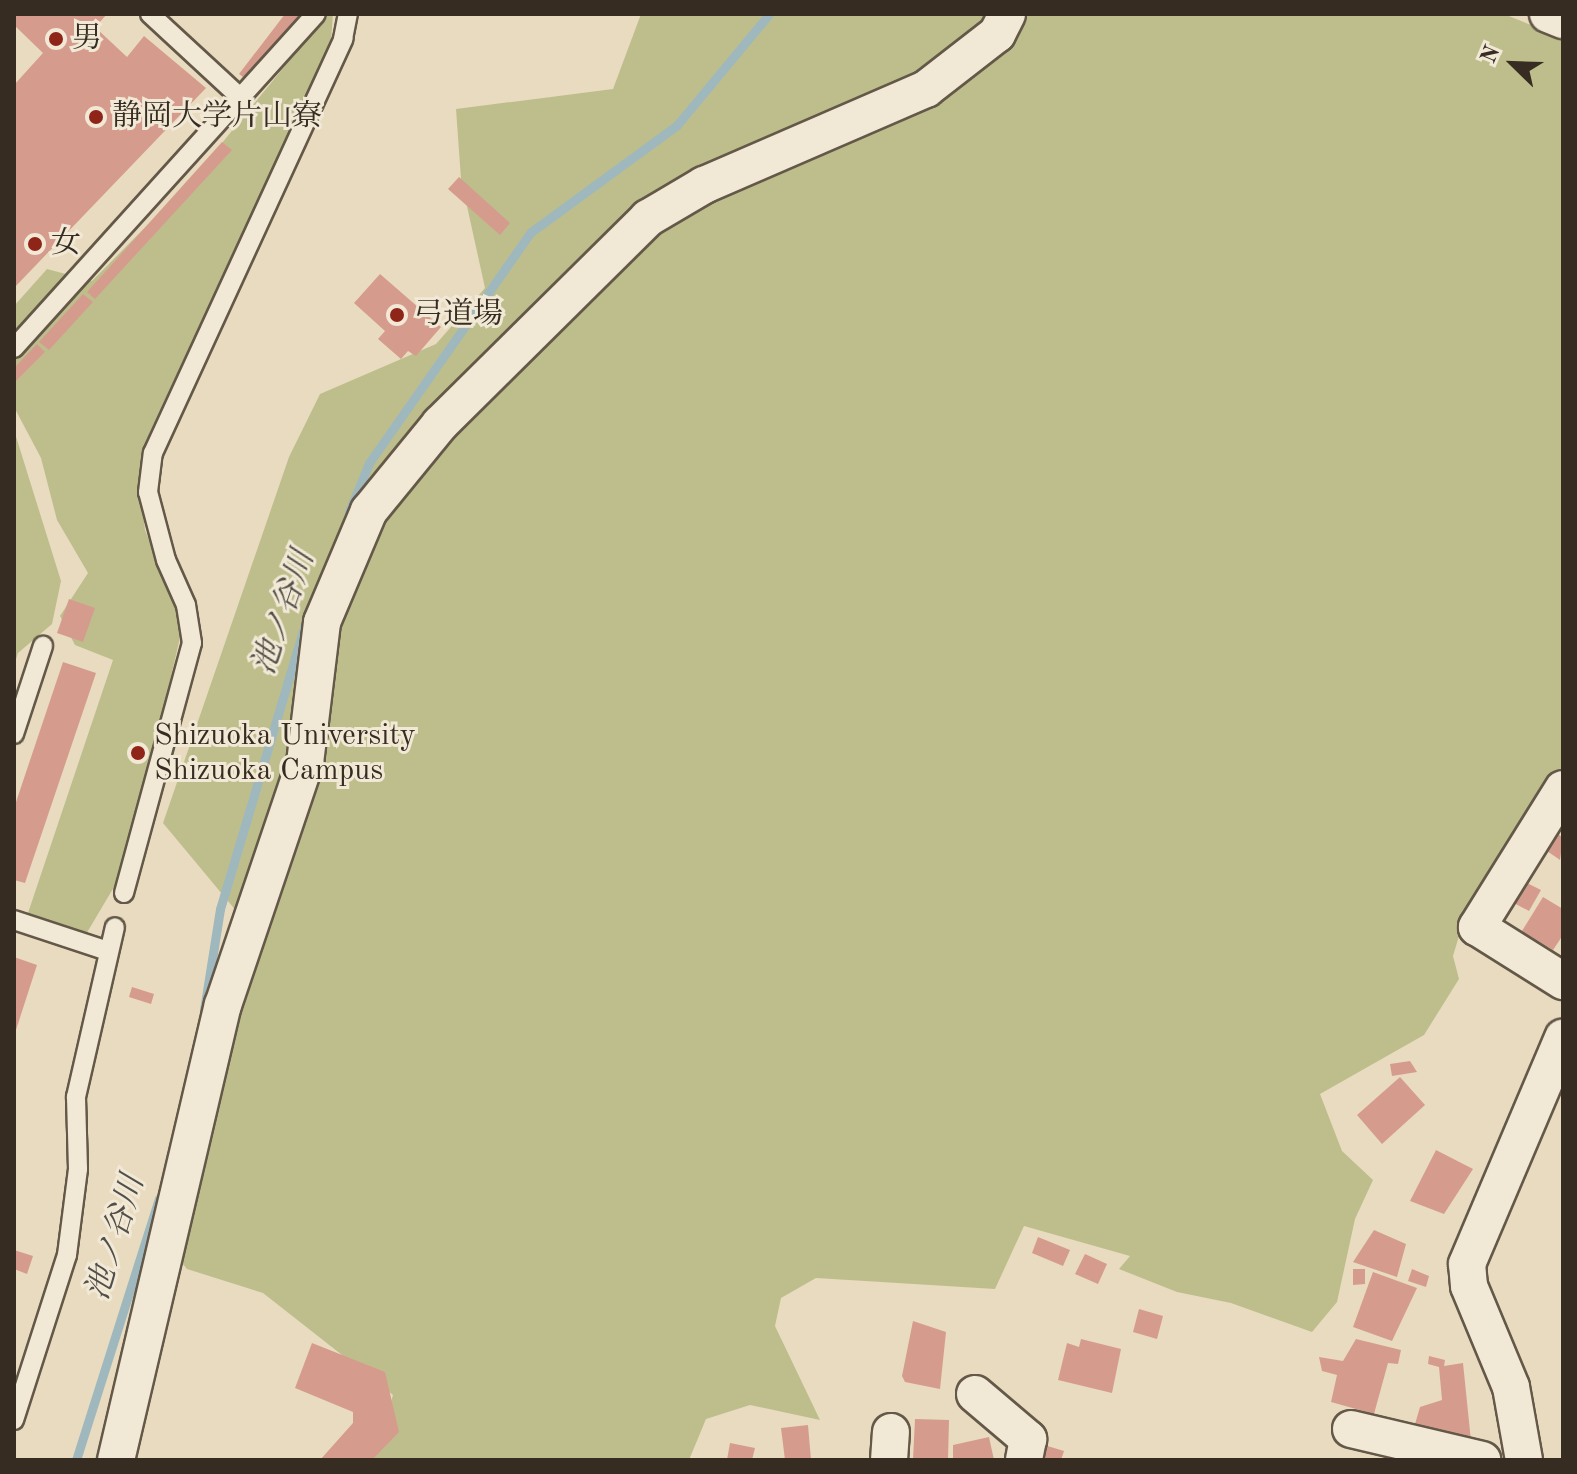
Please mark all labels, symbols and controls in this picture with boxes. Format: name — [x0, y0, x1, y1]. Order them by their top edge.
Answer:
place label: 男 — [72, 21, 102, 57]
north arrow — [1473, 24, 1553, 104]
marker: 男 — [47, 30, 65, 48]
text: N — [1477, 43, 1504, 67]
place label: 静岡大学片山寮 — [112, 99, 322, 135]
marker: 静岡大学片山寮 — [87, 108, 105, 126]
place label: 女 — [51, 226, 81, 262]
marker: 女 — [26, 235, 44, 253]
place label: 弓道場 — [413, 297, 503, 333]
marker: 弓道場 — [388, 306, 406, 324]
water label: 池ノ谷川 — [246, 546, 324, 680]
place label: Shizuoka University Shizuoka Campus — [154, 718, 416, 788]
marker: Shizuoka University Shizuoka Campus — [129, 744, 147, 762]
water label: 池ノ谷川 — [80, 1171, 154, 1305]

